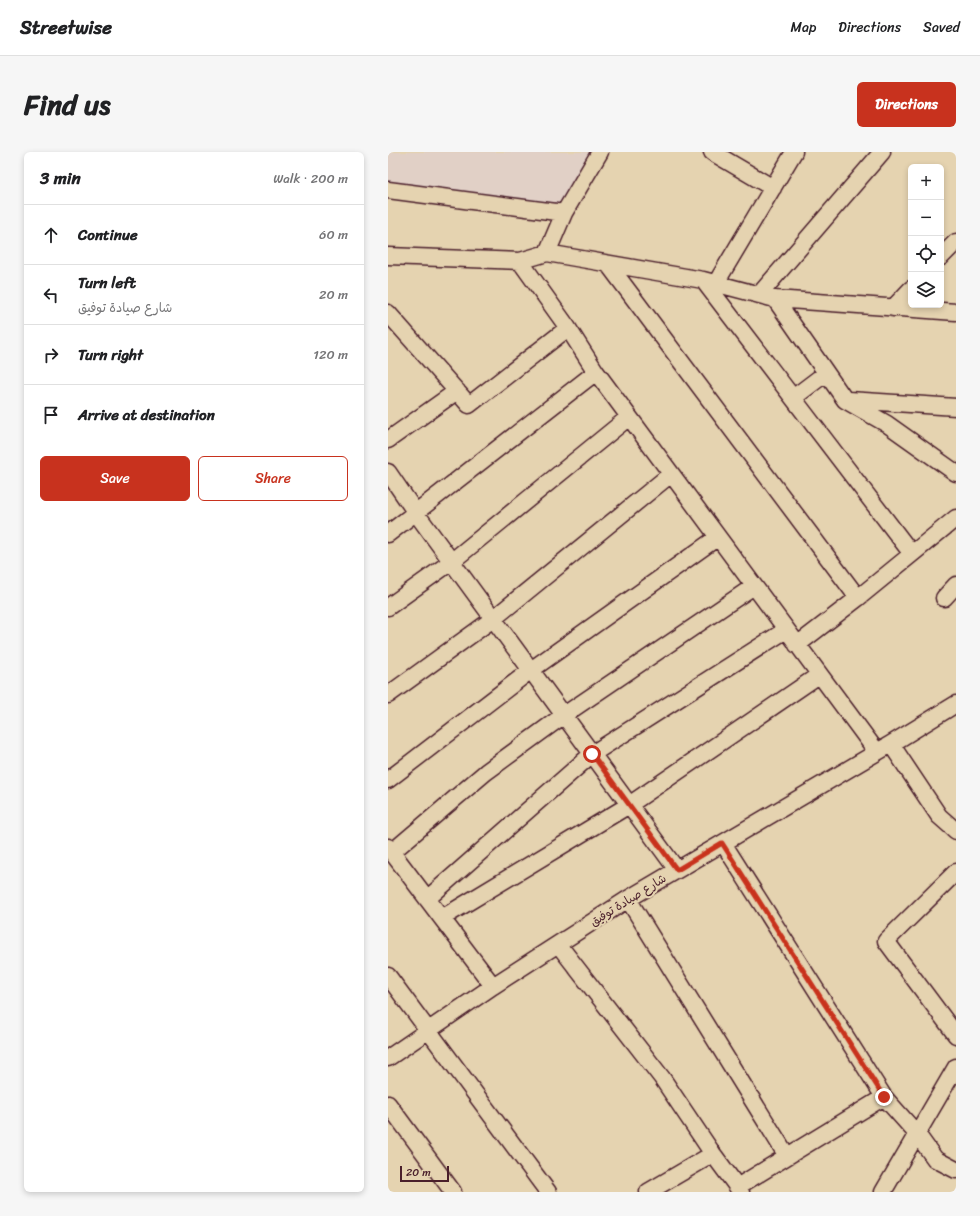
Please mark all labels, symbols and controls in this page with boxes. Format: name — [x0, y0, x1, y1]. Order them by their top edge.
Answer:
text: Streetwise — [20, 11, 112, 44]
text: Map — [790, 15, 816, 40]
text: Directions — [838, 15, 901, 40]
text: Saved — [923, 15, 960, 40]
text: Find us — [24, 80, 111, 129]
button: Directions — [857, 82, 956, 127]
text: 3 min — [40, 163, 81, 193]
map controls — [908, 164, 944, 308]
button: + — [908, 164, 944, 200]
text: Walk · 200 m — [273, 167, 348, 190]
button: − — [908, 200, 944, 236]
text: Continue — [78, 222, 138, 248]
text: 60 m — [319, 223, 348, 246]
icon: ahead — [40, 224, 62, 246]
button: locate — [908, 236, 944, 272]
text: Turn left — [78, 270, 136, 296]
button: layers — [908, 272, 944, 308]
text: 20 m — [319, 283, 348, 306]
icon: left — [40, 284, 62, 306]
text: شارع صيادة توفيق — [78, 296, 172, 319]
text: Turn right — [78, 342, 143, 368]
text: 120 m — [313, 343, 348, 366]
icon: right — [40, 344, 62, 366]
text: Arrive at destination — [78, 402, 215, 428]
icon: arrive — [40, 404, 62, 426]
button: Save — [40, 456, 190, 501]
button: Share — [198, 456, 348, 501]
route start — [583, 745, 601, 763]
street label: شارع صيادة توفيق — [585, 868, 671, 932]
route end — [875, 1088, 893, 1106]
text: 20 m — [406, 1163, 431, 1182]
scale bar — [400, 1164, 449, 1183]

